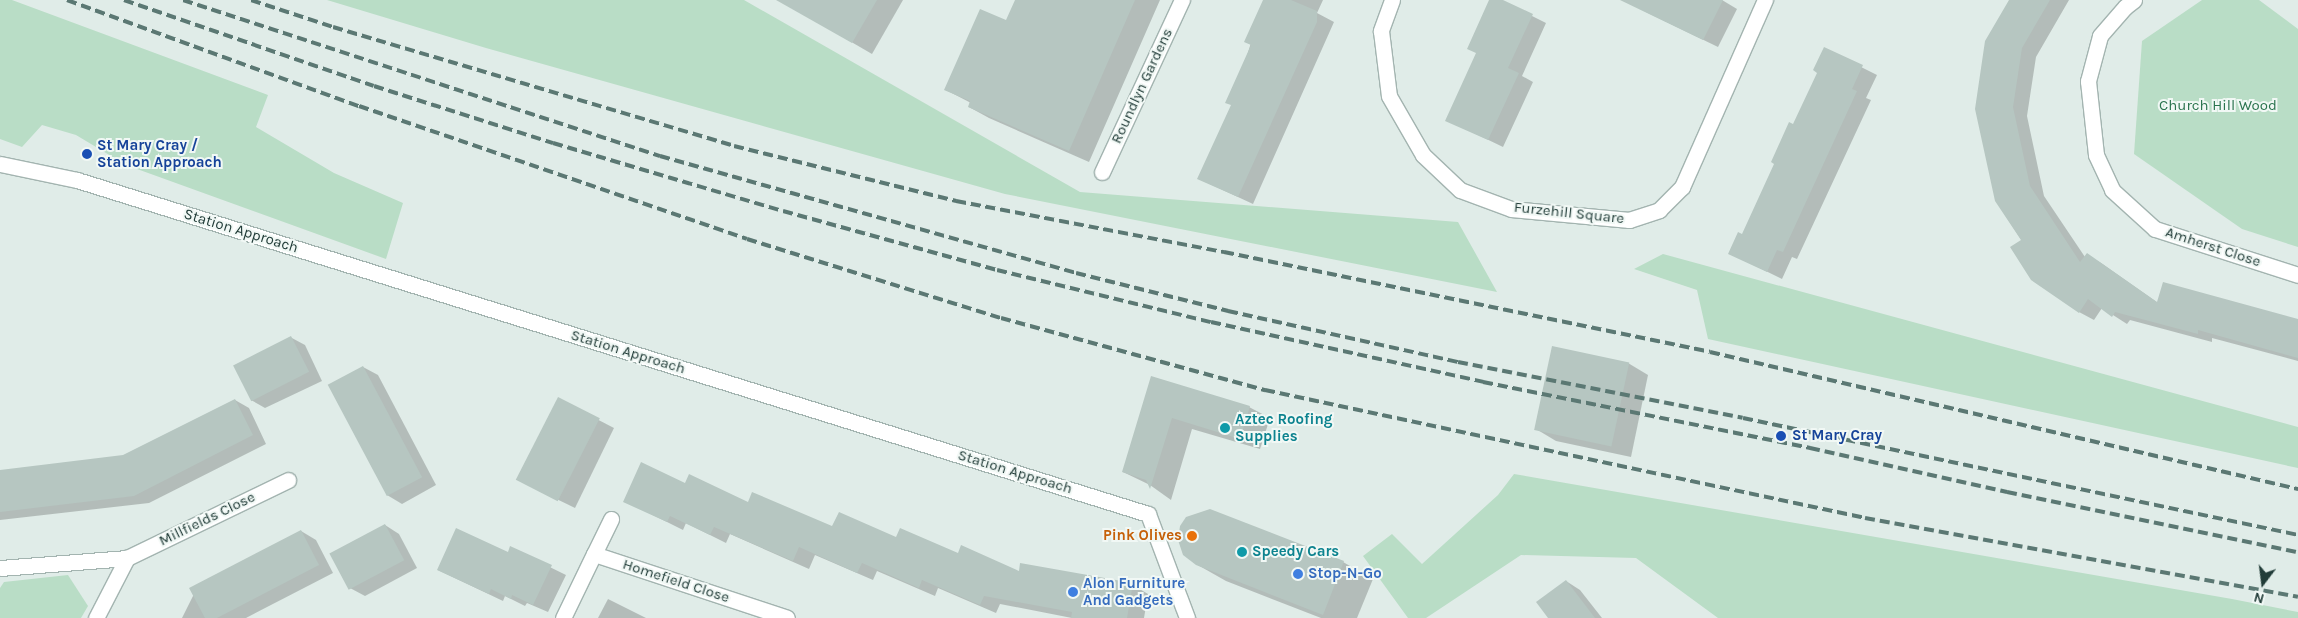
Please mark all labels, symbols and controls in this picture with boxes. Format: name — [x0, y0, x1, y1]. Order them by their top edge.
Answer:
street label: Roundlyn Gardens — [1107, 26, 1177, 146]
park label: Church Hill Wood — [2159, 97, 2277, 115]
place label: St Mary Cray / Station Approach — [97, 136, 222, 171]
marker: St Mary Cray / Station Approach — [81, 148, 93, 160]
street label: Furzehill Square — [1513, 198, 1625, 228]
street label: Station Approach — [182, 205, 300, 257]
street label: Amherst Close — [2163, 223, 2263, 271]
street label: Station Approach — [569, 326, 687, 378]
place label: Aztec Roofing Supplies — [1235, 410, 1333, 445]
marker: Aztec Roofing Supplies — [1219, 422, 1231, 434]
place label: St Mary Cray — [1792, 427, 1882, 445]
marker: St Mary Cray — [1774, 429, 1788, 443]
street label: Station Approach — [956, 446, 1074, 498]
street label: Millfields Close — [156, 488, 258, 550]
place label: Pink Olives — [1103, 527, 1182, 545]
marker: Pink Olives — [1186, 530, 1198, 542]
place label: Speedy Cars — [1252, 543, 1339, 561]
marker: Speedy Cars — [1236, 546, 1248, 558]
street label: Homefield Close — [620, 555, 732, 607]
north arrow — [2238, 558, 2288, 608]
place label: Stop-N-Go — [1308, 565, 1382, 583]
marker: Stop-N-Go — [1292, 568, 1304, 580]
place label: Alon Furniture And Gadgets — [1083, 574, 1185, 609]
marker: Alon Furniture And Gadgets — [1067, 586, 1079, 598]
text: N — [2252, 588, 2266, 607]

